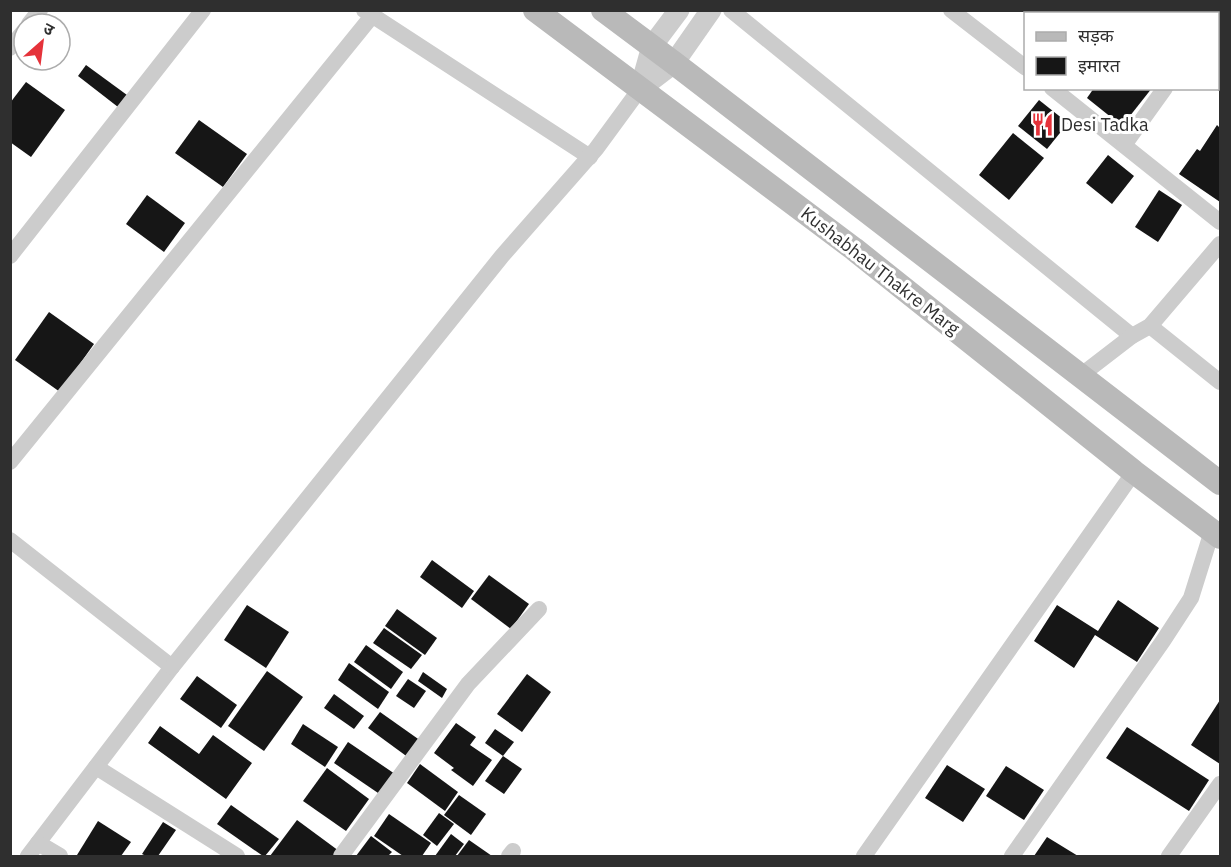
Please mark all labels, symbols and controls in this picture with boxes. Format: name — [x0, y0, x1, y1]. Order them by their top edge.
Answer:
north arrow — [12, 12, 72, 72]
legend — [1024, 12, 1219, 90]
text: उ — [40, 18, 58, 40]
text: सड़क — [1078, 24, 1115, 47]
text: इमारत — [1078, 54, 1121, 77]
restaurant icon: Desi Tadka — [1030, 112, 1056, 138]
place label: Desi Tadka — [1061, 113, 1149, 136]
street label: Kushabhau Thakre Marg — [796, 202, 965, 340]

